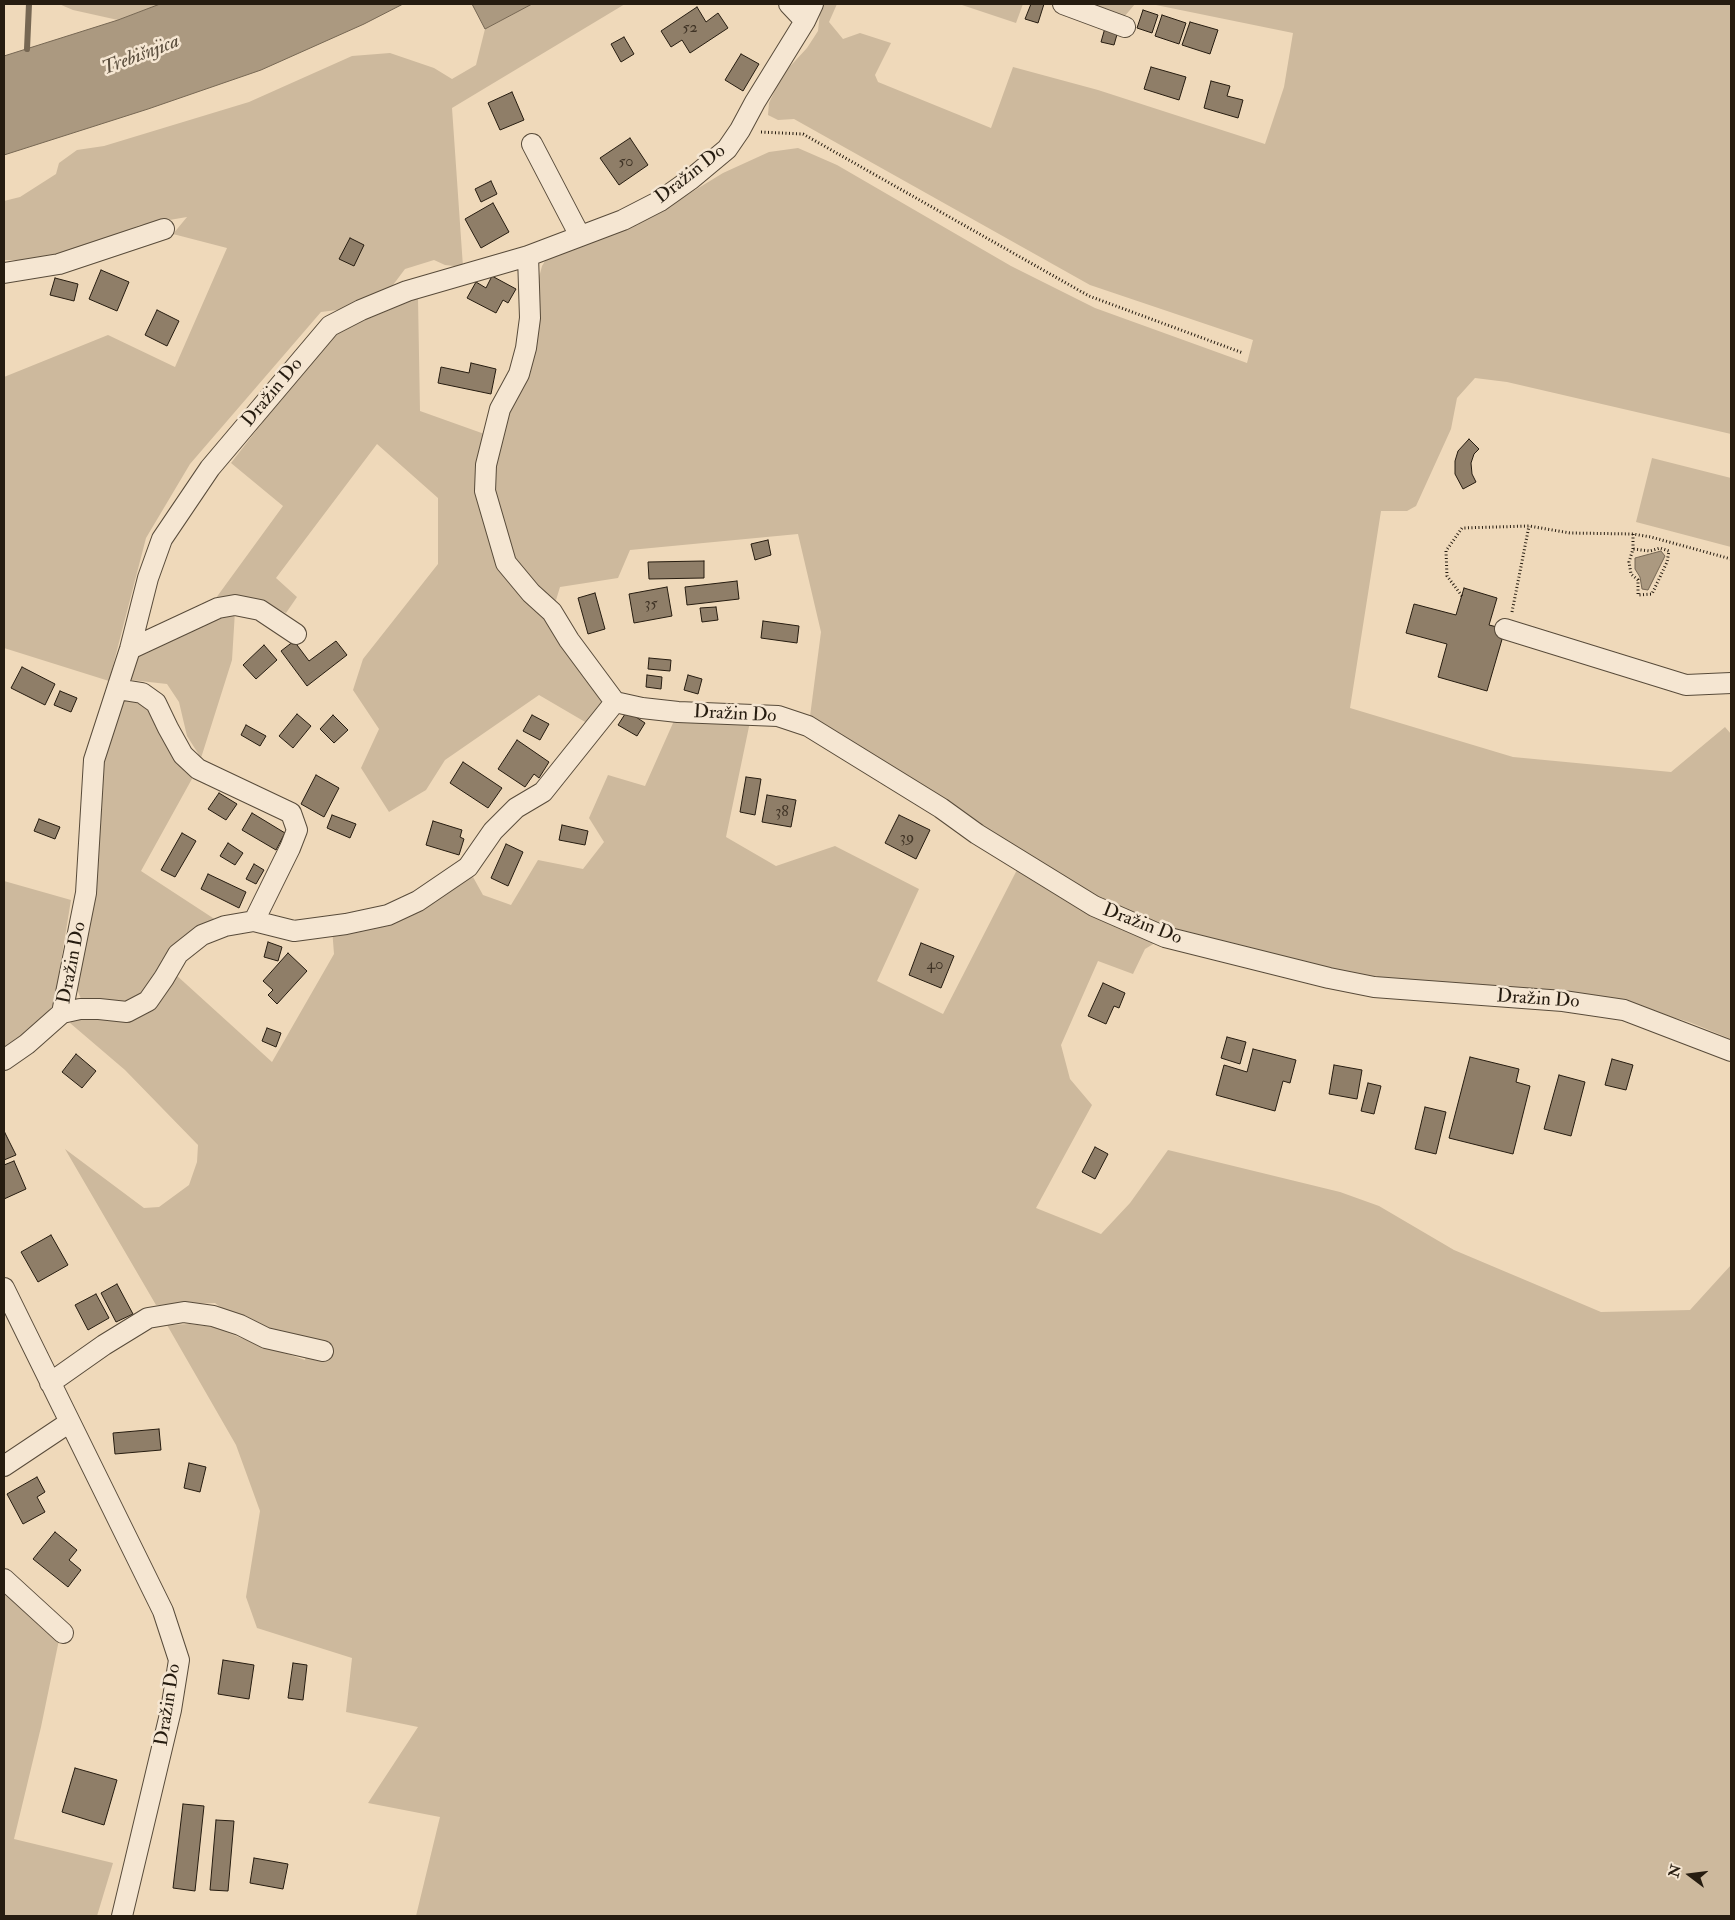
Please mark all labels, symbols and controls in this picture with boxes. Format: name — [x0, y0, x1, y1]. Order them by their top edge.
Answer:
house number: 52 — [682, 19, 698, 39]
water label: Trebišnjica — [99, 30, 183, 82]
street label: Dražin Do — [651, 140, 731, 210]
house number: 50 — [618, 153, 634, 173]
street label: Dražin Do — [238, 354, 308, 432]
house number: 35 — [644, 595, 658, 615]
street label: Dražin Do — [693, 701, 777, 729]
house number: 38 — [775, 803, 789, 823]
house number: 39 — [900, 829, 914, 849]
street label: Dražin Do — [1099, 899, 1185, 951]
street label: Dražin Do — [54, 920, 92, 1006]
house number: 40 — [927, 956, 943, 976]
street label: Dražin Do — [1496, 986, 1580, 1014]
street label: Dražin Do — [151, 1662, 187, 1748]
north arrow — [1665, 1850, 1715, 1900]
text: N — [1665, 1863, 1685, 1879]

